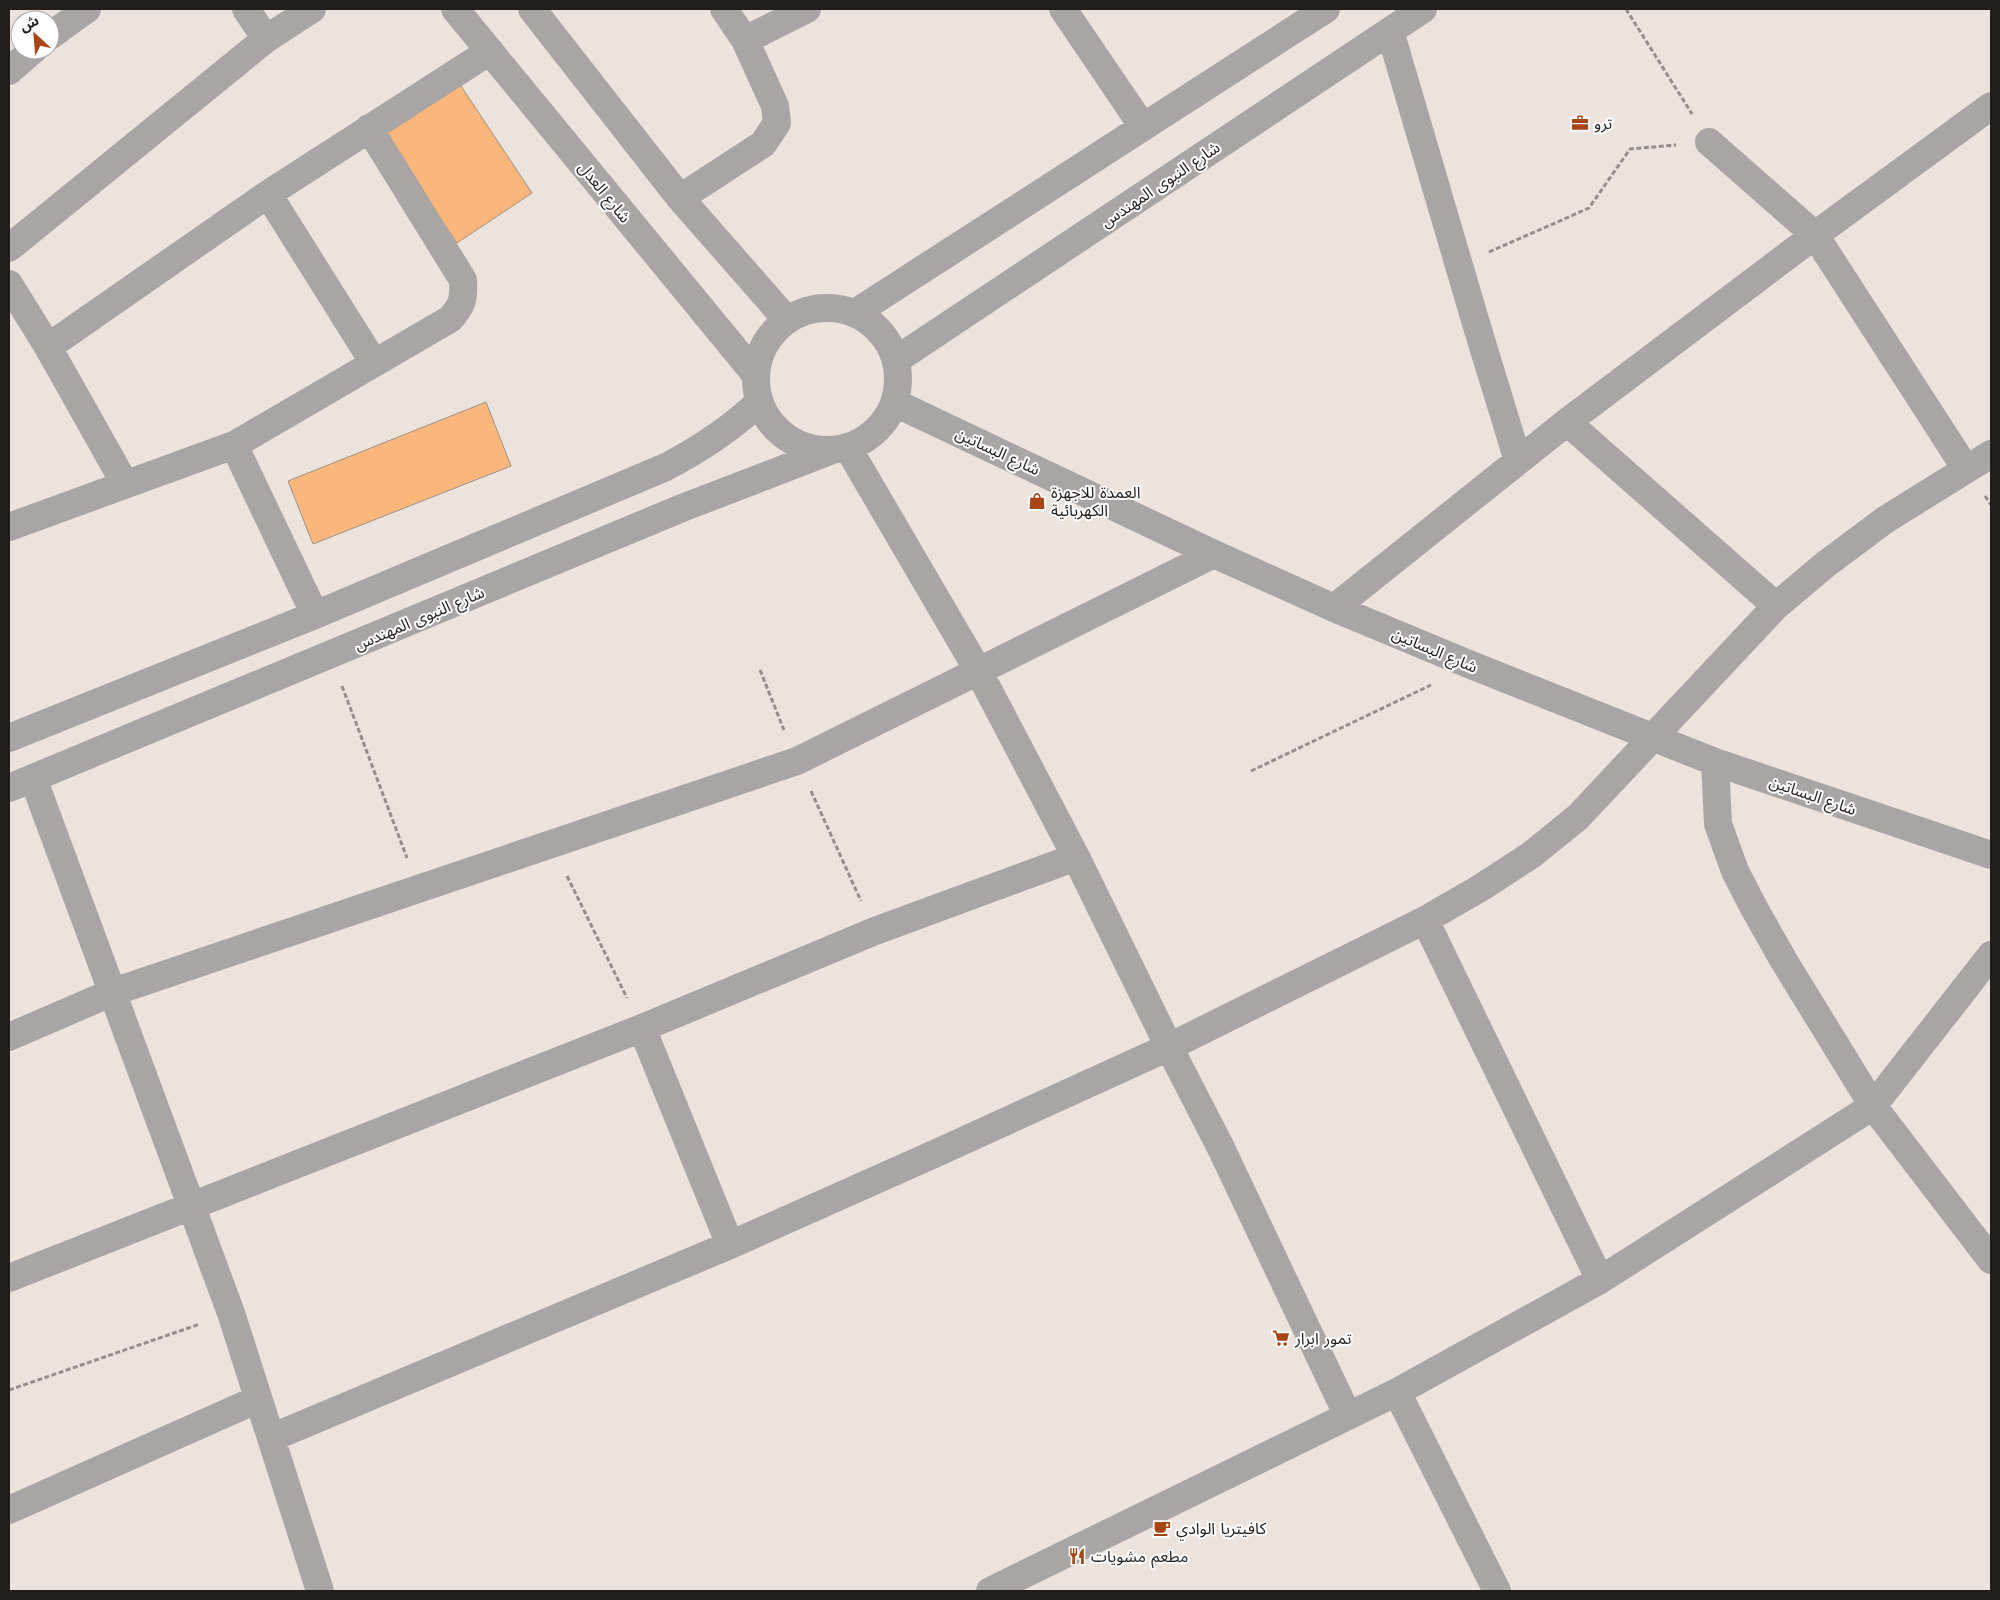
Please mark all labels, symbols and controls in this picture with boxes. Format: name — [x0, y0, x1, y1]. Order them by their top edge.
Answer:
north arrow — [10, 10, 60, 60]
text: ش — [17, 12, 41, 35]
office icon: ترو — [1570, 113, 1590, 133]
place label: ترو — [1594, 114, 1613, 133]
street label: شارع النبوى المهندس — [1097, 138, 1225, 234]
street label: شارع العدل — [572, 158, 635, 228]
street label: شارع البساتين — [951, 424, 1043, 482]
place label: العمدة للاجهزة الكهربائية — [1051, 483, 1140, 520]
shop icon: العمدة للاجهزة الكهربائية — [1027, 491, 1047, 511]
street label: شارع النبوى المهندس — [351, 582, 488, 657]
street label: شارع البساتين — [1388, 624, 1480, 680]
street label: شارع البساتين — [1766, 772, 1859, 822]
supermarket icon: تمور ابرار — [1271, 1328, 1291, 1348]
place label: تمور ابرار — [1294, 1329, 1352, 1348]
cafe icon: كافيتريا الوادي — [1152, 1518, 1172, 1538]
place label: كافيتريا الوادي — [1176, 1519, 1267, 1541]
restaurant icon: مطعم مشويات — [1067, 1546, 1087, 1566]
place label: مطعم مشويات — [1091, 1547, 1188, 1569]

